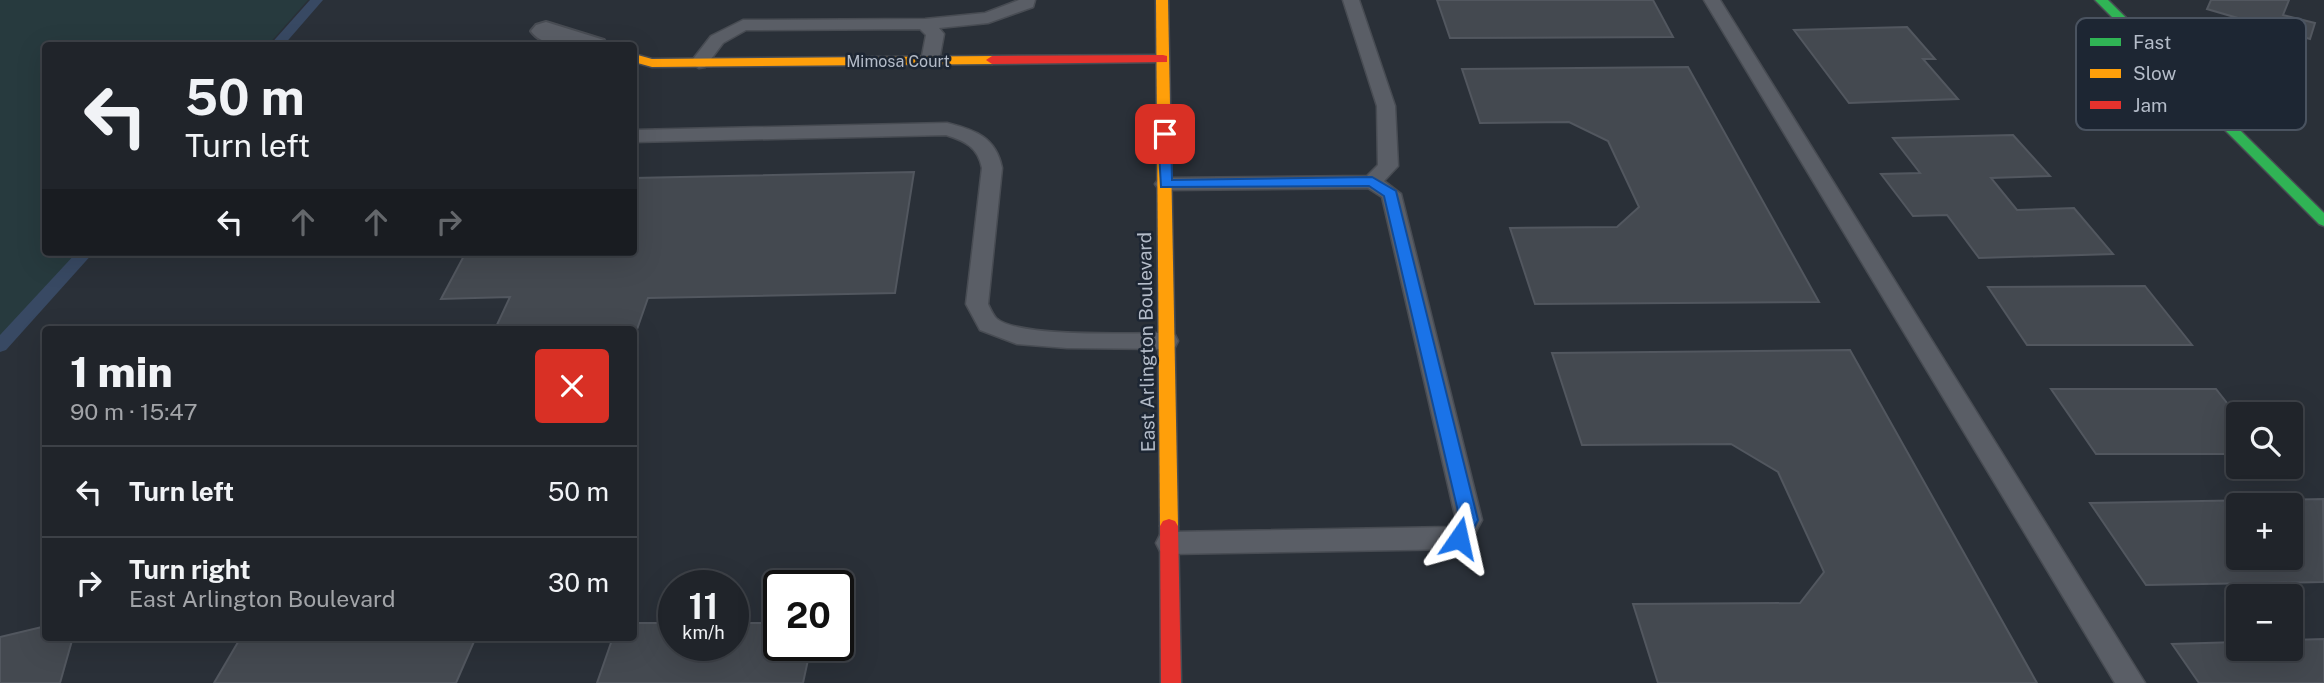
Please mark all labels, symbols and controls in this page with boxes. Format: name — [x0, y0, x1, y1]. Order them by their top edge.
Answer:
legend — [2076, 18, 2306, 130]
text: Fast — [2133, 31, 2171, 53]
street label: Mimosa Court — [846, 52, 950, 71]
text: Slow — [2133, 62, 2177, 84]
text: 50 m — [185, 68, 305, 126]
icon: left — [70, 70, 161, 161]
text: Jam — [2133, 94, 2167, 116]
pin — [1135, 104, 1195, 164]
icon: arrive — [1146, 115, 1184, 153]
text: Turn left — [185, 127, 310, 164]
icon: left — [211, 203, 249, 241]
icon: ahead — [284, 203, 322, 241]
icon: ahead — [357, 203, 395, 241]
icon: right — [430, 203, 468, 241]
street label: East Arlington Boulevard — [1133, 232, 1159, 452]
text: 1 min — [70, 347, 173, 396]
button: close — [535, 349, 609, 423]
text: 90 m · 15:47 — [70, 398, 197, 425]
map controls — [2226, 402, 2303, 661]
button: search — [2226, 402, 2303, 479]
icon: left — [70, 473, 108, 511]
text: Turn left — [129, 476, 234, 507]
text: 50 m — [548, 476, 609, 507]
button: + — [2226, 493, 2303, 570]
position arrow — [1422, 501, 1496, 575]
text: Turn right — [129, 554, 251, 585]
icon: right — [70, 564, 108, 602]
text: 30 m — [548, 567, 609, 598]
speed limit sign: 20 — [763, 570, 854, 661]
button: − — [2226, 584, 2303, 661]
text: East Arlington Boulevard — [129, 585, 396, 612]
text: 11 — [689, 586, 718, 627]
text: km/h — [682, 622, 725, 643]

